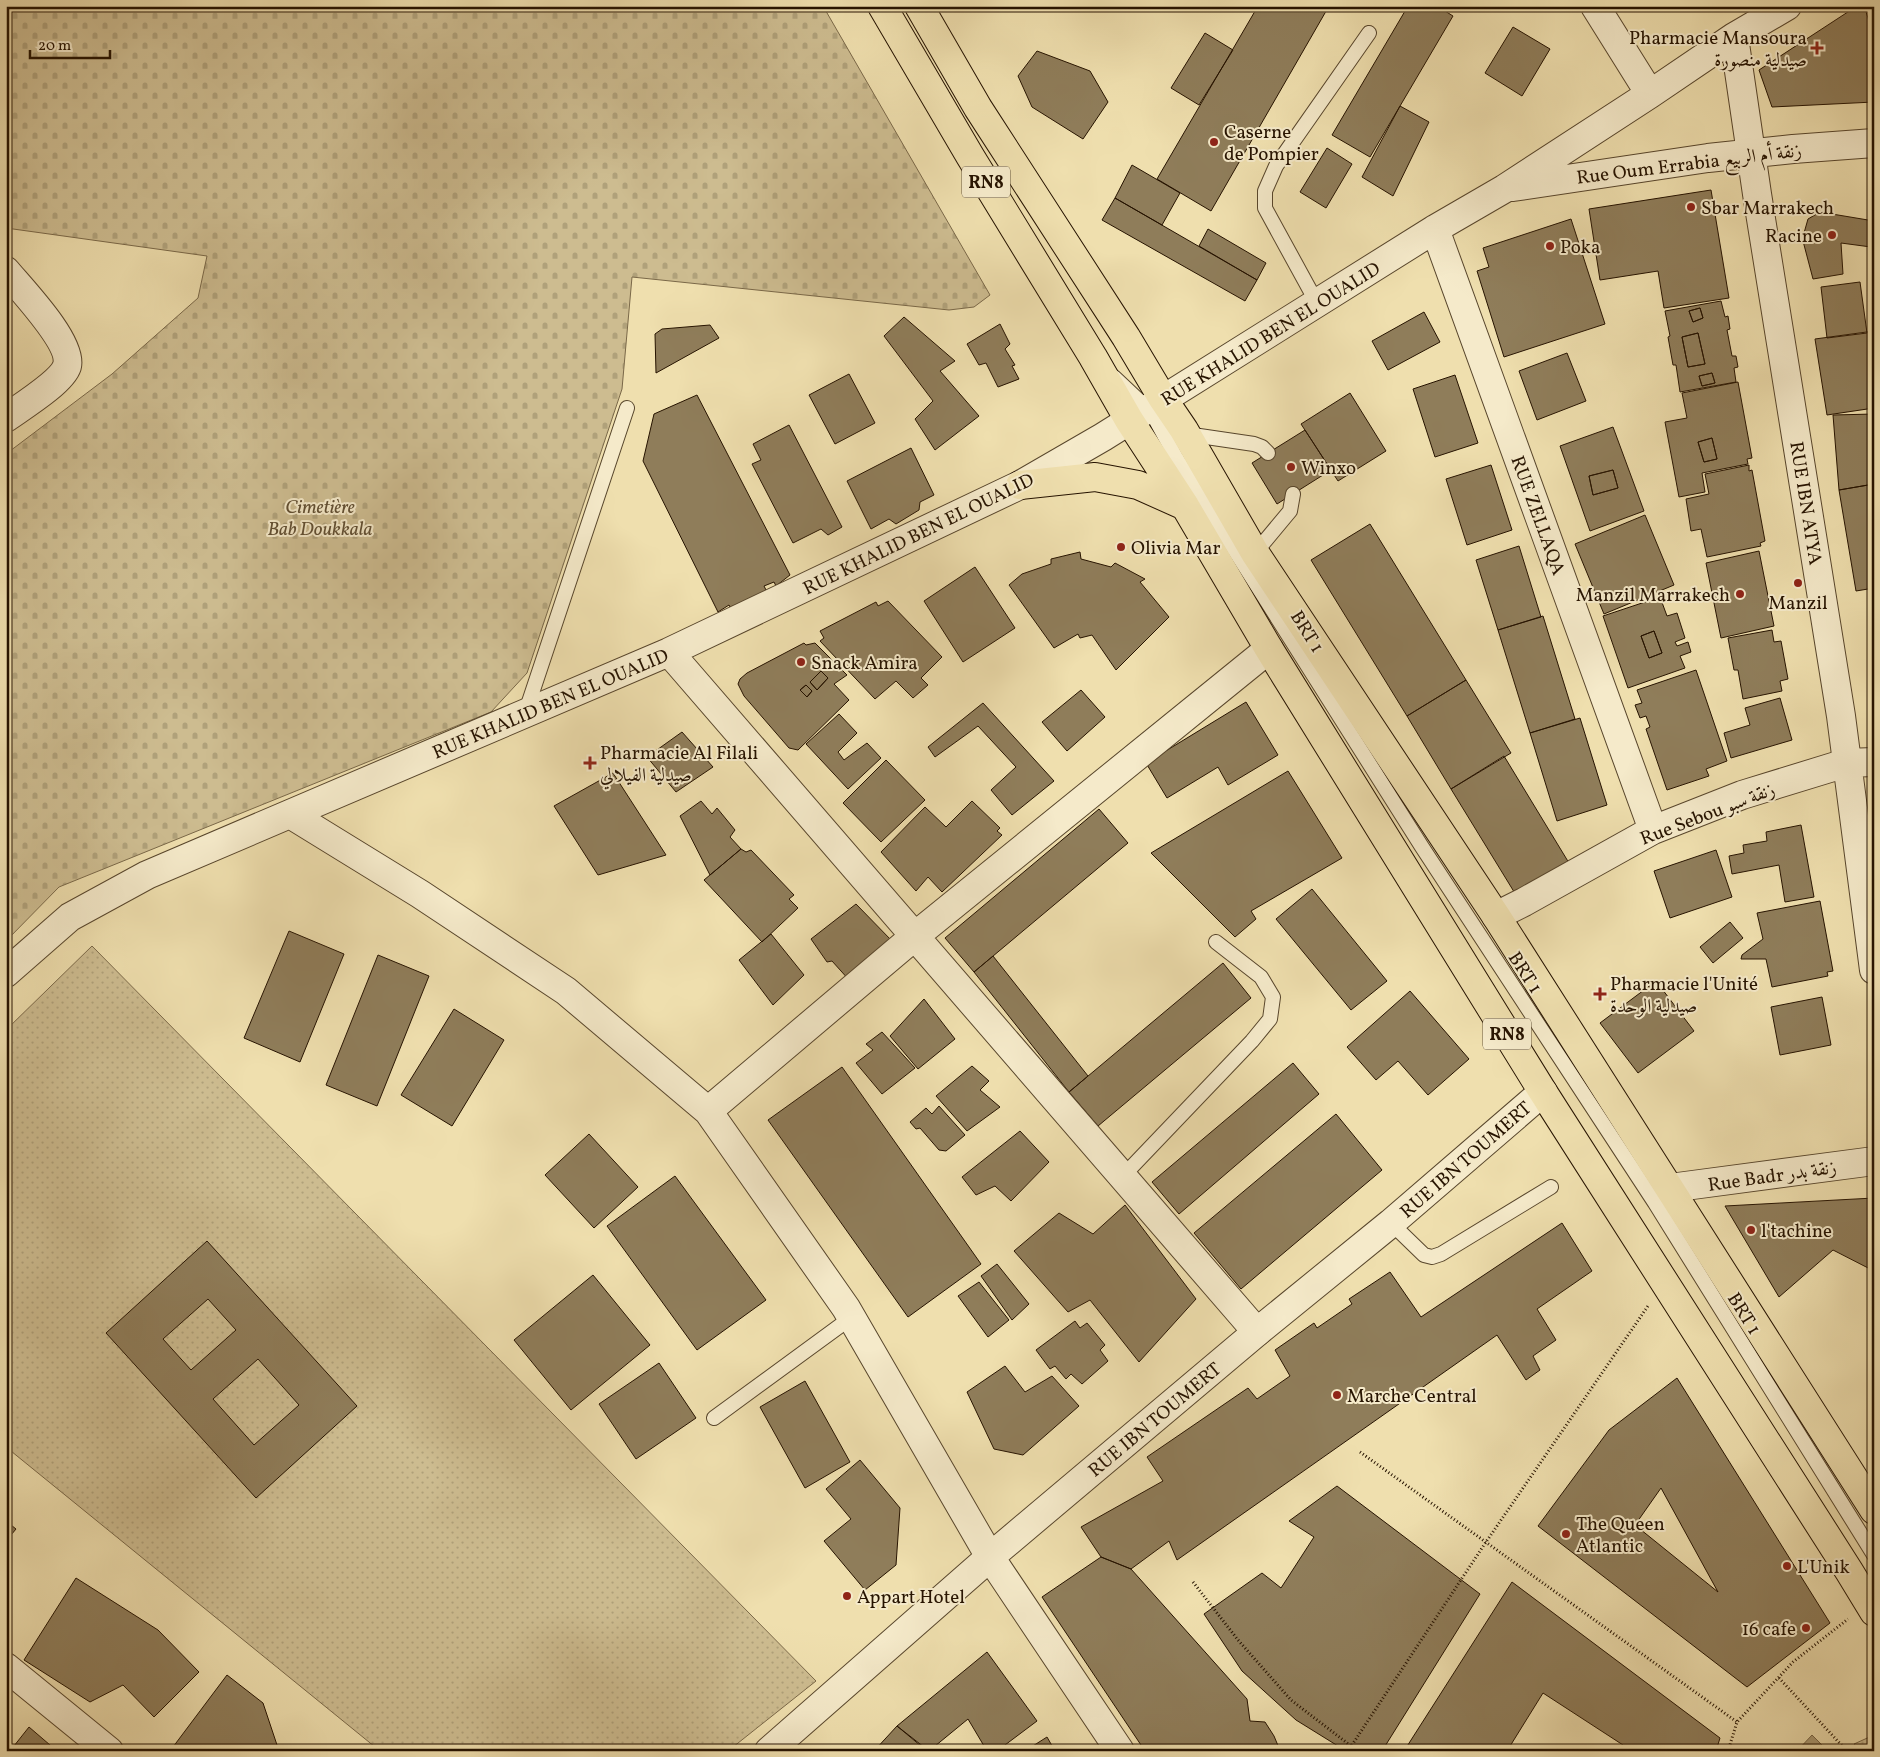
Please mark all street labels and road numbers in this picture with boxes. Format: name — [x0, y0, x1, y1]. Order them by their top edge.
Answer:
street label: Rue Oum Errabia زنقة أم الربيع — [1575, 137, 1804, 195]
road number: RN8 — [962, 166, 1010, 198]
street label: RUE KHALID BEN EL OUALID — [1156, 256, 1386, 413]
street label: RUE IBN ATYA — [1782, 440, 1828, 567]
street label: RUE ZELLAQA — [1503, 452, 1571, 579]
street label: RUE KHALID BEN EL OUALID — [799, 467, 1039, 602]
street label: BRT 1 — [1283, 606, 1329, 658]
street label: RUE KHALID BEN EL OUALID — [429, 643, 673, 766]
street label: Rue Sebou زنقة سبو — [1637, 777, 1779, 853]
street label: BRT 1 — [1501, 947, 1548, 999]
road number: RN8 — [1483, 1019, 1531, 1050]
street label: RUE IBN TOUMERT — [1395, 1096, 1538, 1225]
street label: Rue Badr زنقة بدر — [1706, 1155, 1838, 1199]
street label: BRT 1 — [1720, 1288, 1766, 1340]
street label: RUE IBN TOUMERT — [1083, 1357, 1227, 1484]

